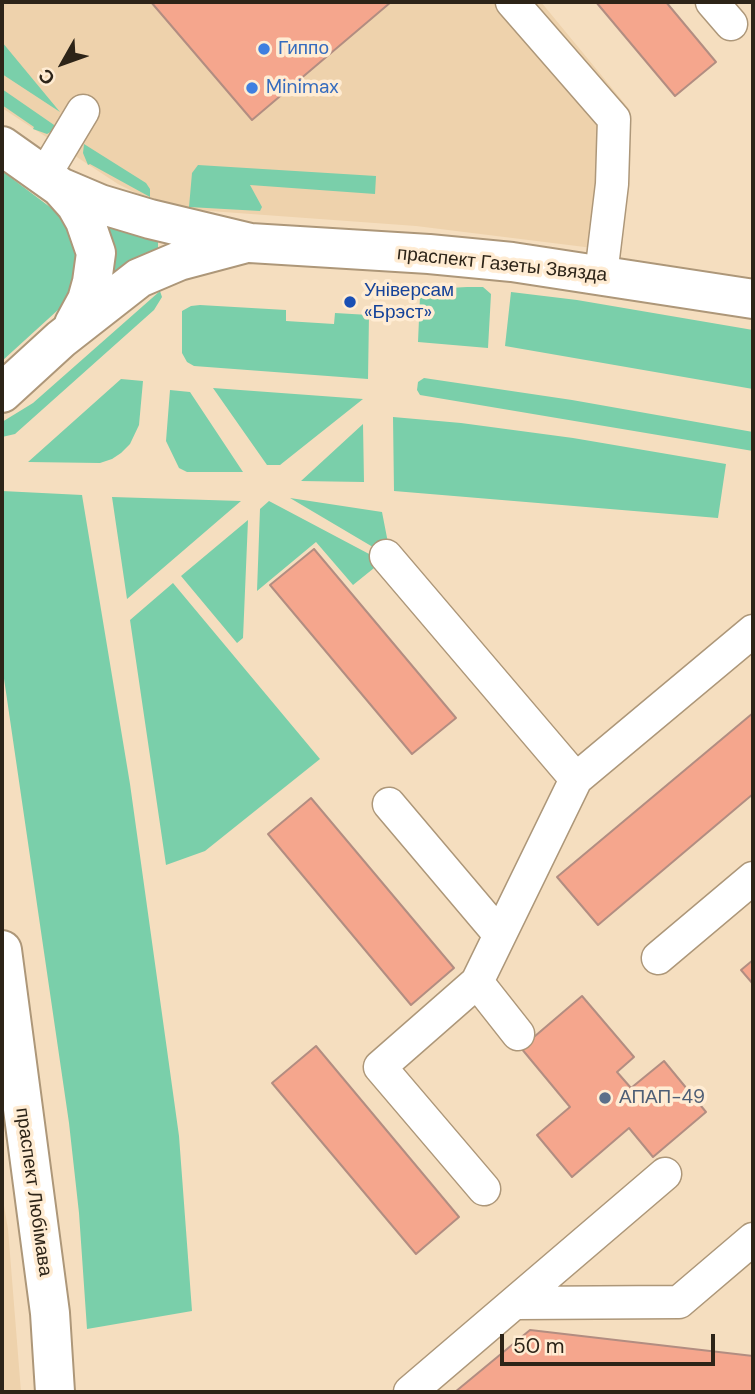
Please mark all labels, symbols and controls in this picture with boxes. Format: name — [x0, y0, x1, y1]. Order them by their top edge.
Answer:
north arrow — [28, 28, 98, 98]
place label: Гиппо — [278, 38, 329, 60]
marker: Гиппо — [256, 41, 272, 57]
text: С — [33, 64, 61, 90]
place label: Minimax — [266, 77, 339, 99]
marker: Minimax — [244, 80, 260, 96]
street label: праспект Газеты Звязда — [396, 243, 608, 287]
place label: Універсам «Брэст» — [364, 280, 454, 324]
marker: Універсам «Брэст» — [342, 294, 358, 310]
place label: АПАП-49 — [619, 1087, 705, 1109]
marker: АПАП-49 — [597, 1090, 613, 1106]
street label: праспект Любімава — [10, 1106, 56, 1278]
scale bar — [503, 1320, 718, 1364]
text: 50 m — [513, 1332, 564, 1360]

